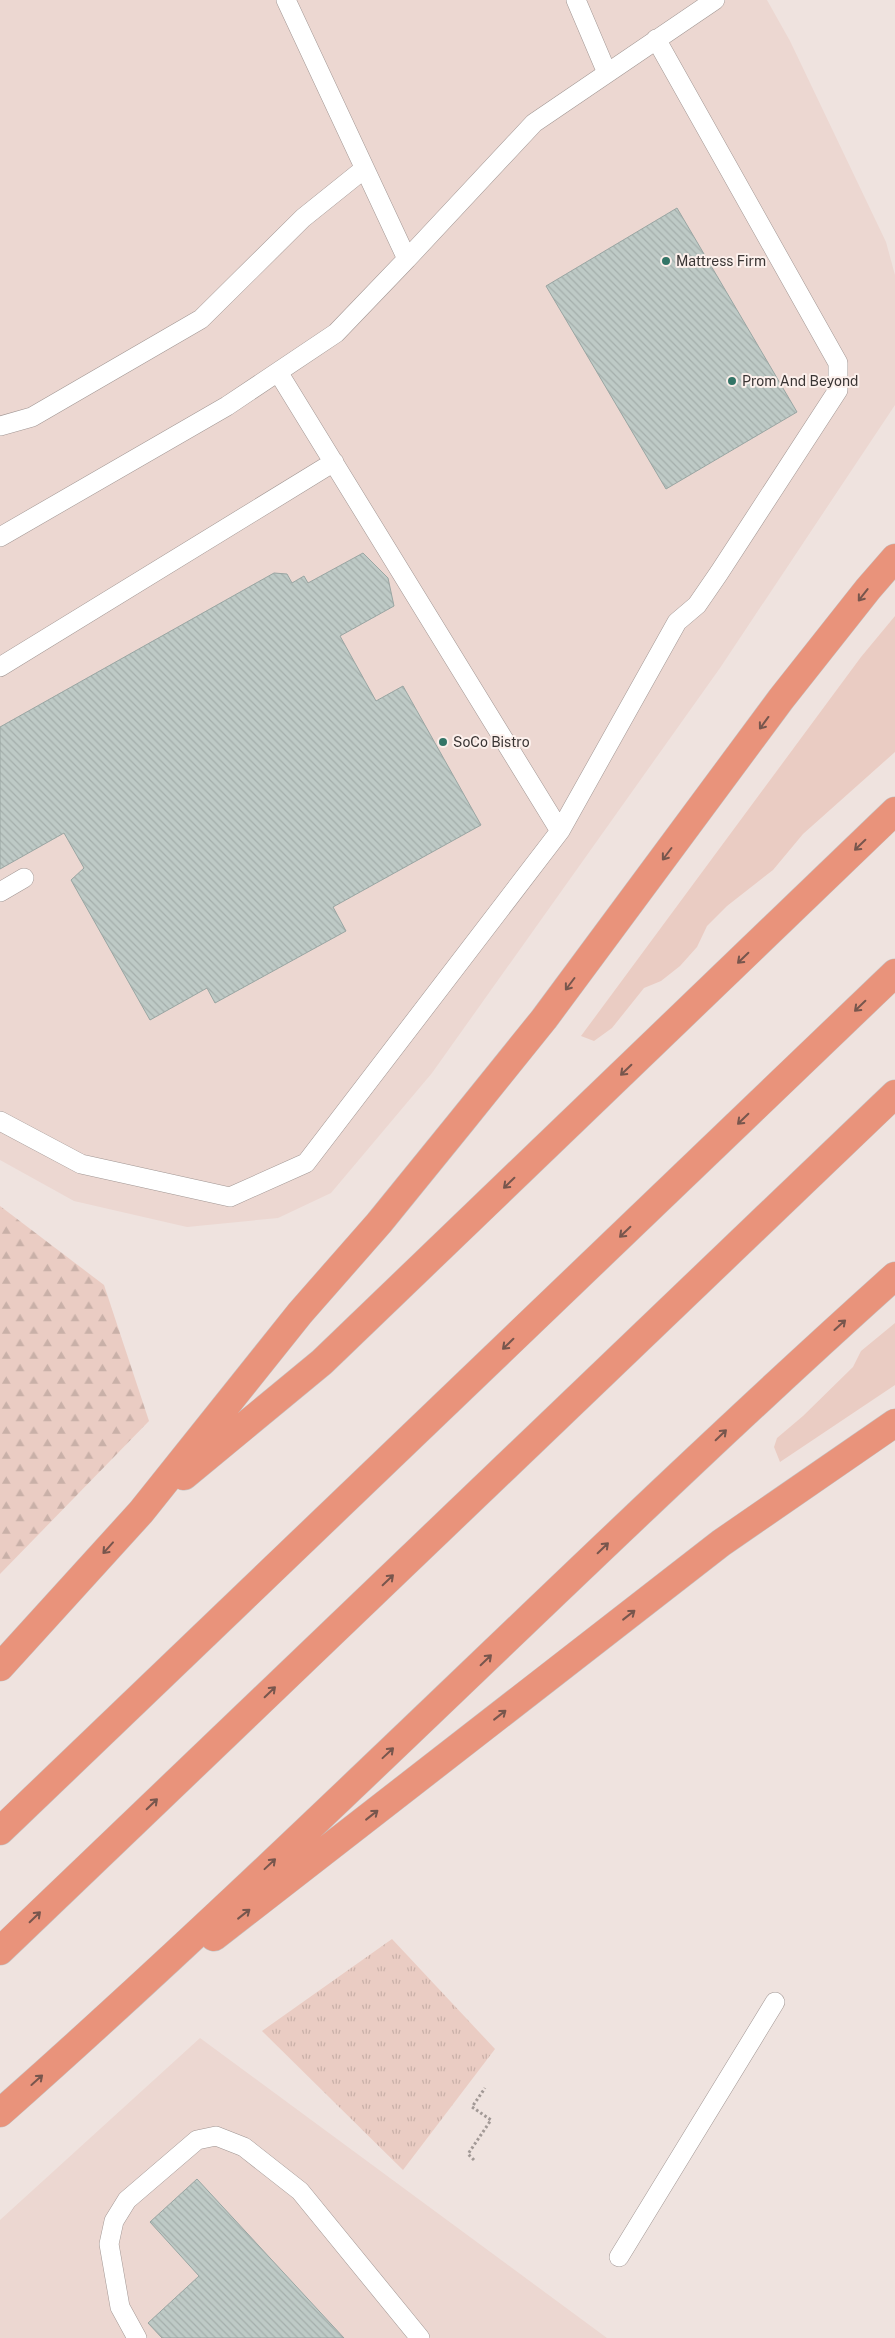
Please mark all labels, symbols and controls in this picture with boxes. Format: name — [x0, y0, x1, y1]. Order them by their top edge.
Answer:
place label: Mattress Firm — [676, 253, 766, 269]
marker: Mattress Firm — [660, 255, 672, 267]
place label: Prom And Beyond — [742, 373, 858, 389]
marker: Prom And Beyond — [726, 375, 738, 387]
one-way arrow — [858, 588, 869, 601]
one-way arrow — [759, 716, 769, 730]
place label: SoCo Bistro — [453, 734, 530, 750]
marker: SoCo Bistro — [437, 736, 449, 748]
one-way arrow — [854, 839, 866, 851]
one-way arrow — [662, 847, 672, 861]
one-way arrow — [737, 951, 749, 964]
one-way arrow — [565, 977, 575, 991]
one-way arrow — [854, 1000, 866, 1012]
one-way arrow — [619, 1064, 632, 1076]
one-way arrow — [736, 1113, 749, 1125]
one-way arrow — [502, 1177, 515, 1189]
one-way arrow — [619, 1226, 632, 1238]
one-way arrow — [834, 1319, 847, 1331]
one-way arrow — [502, 1338, 515, 1350]
one-way arrow — [714, 1429, 727, 1441]
one-way arrow — [102, 1541, 114, 1554]
one-way arrow — [597, 1542, 610, 1554]
one-way arrow — [381, 1574, 394, 1586]
one-way arrow — [622, 1610, 635, 1621]
one-way arrow — [479, 1654, 492, 1666]
one-way arrow — [264, 1686, 276, 1698]
one-way arrow — [494, 1710, 507, 1721]
one-way arrow — [382, 1747, 394, 1759]
one-way arrow — [146, 1798, 159, 1810]
one-way arrow — [365, 1809, 378, 1820]
one-way arrow — [263, 1858, 276, 1870]
one-way arrow — [237, 1909, 250, 1920]
one-way arrow — [29, 1911, 41, 1923]
one-way arrow — [30, 2075, 43, 2086]

